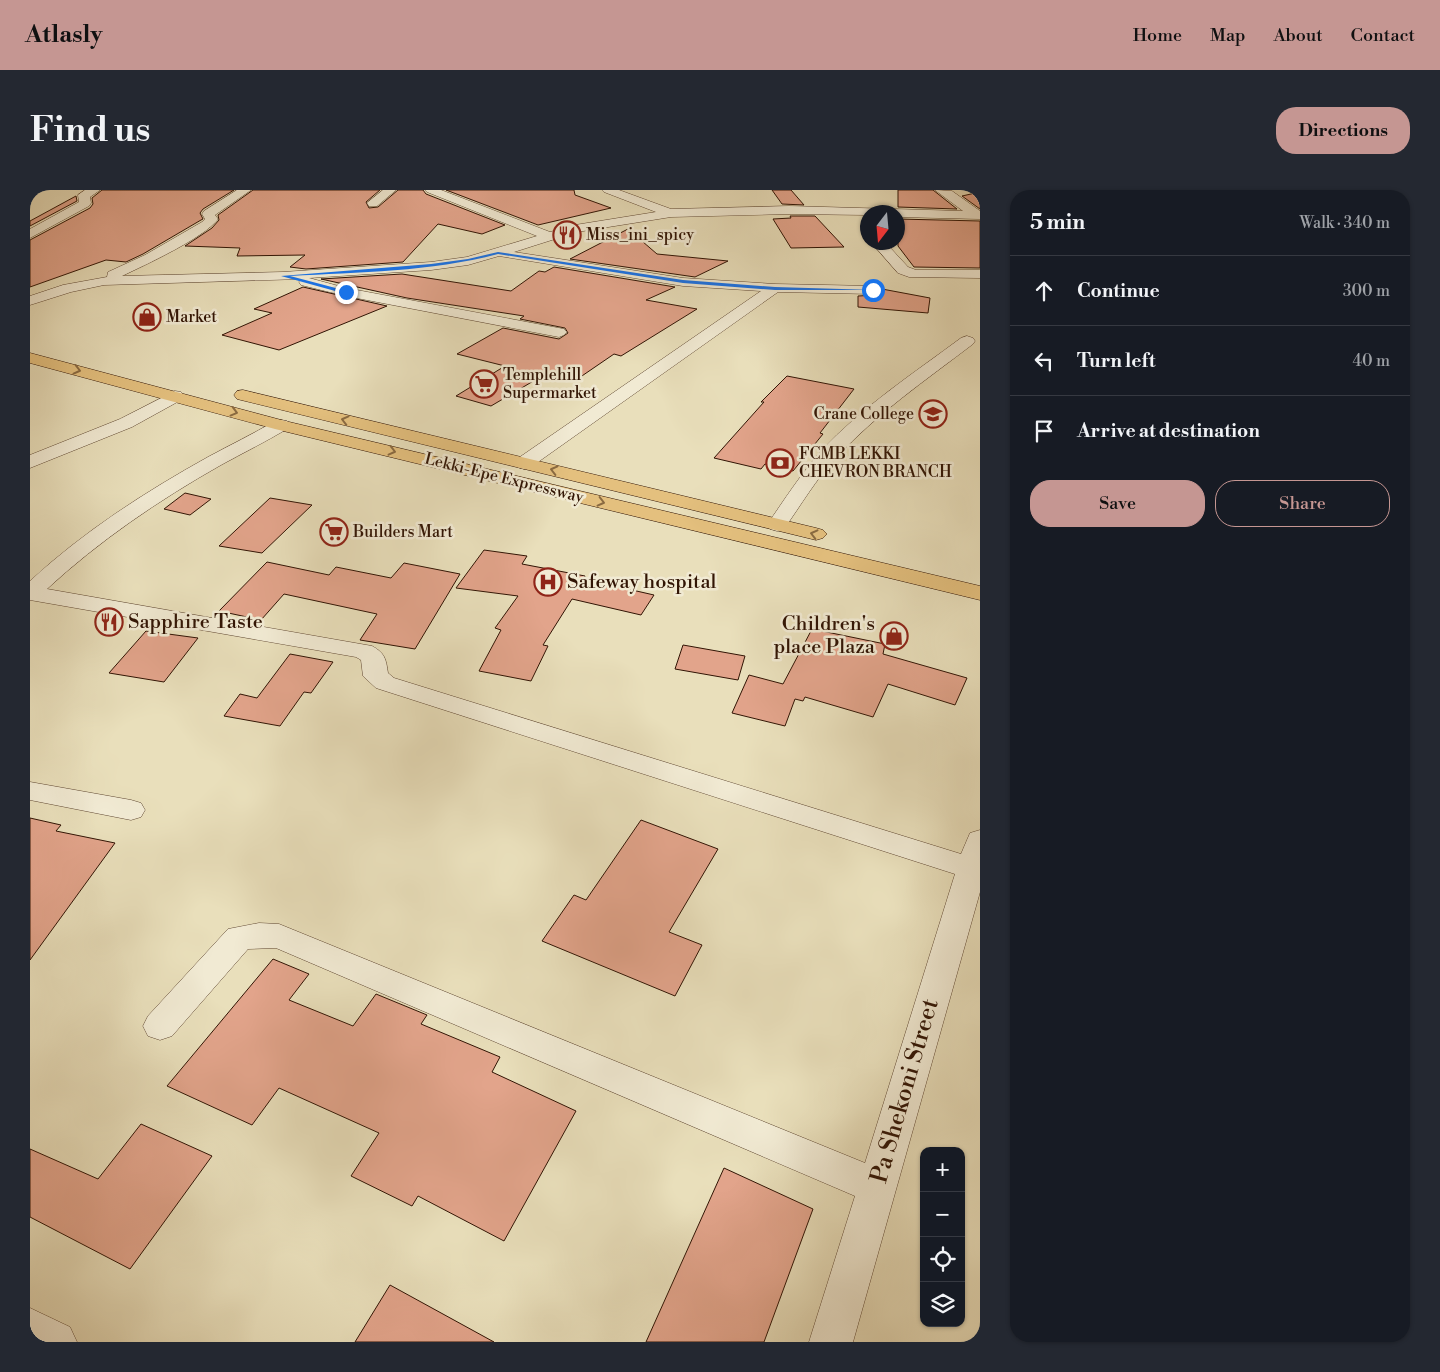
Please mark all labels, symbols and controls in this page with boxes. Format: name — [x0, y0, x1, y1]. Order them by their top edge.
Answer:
text: Atlasly — [25, 20, 102, 50]
text: Home — [1133, 24, 1182, 47]
text: Map — [1210, 24, 1246, 47]
text: About — [1274, 24, 1323, 47]
text: Contact — [1351, 24, 1415, 47]
button: Directions — [1276, 107, 1410, 154]
text: Find us — [30, 109, 150, 152]
north arrow — [860, 205, 905, 250]
text: 5 min — [1030, 210, 1085, 236]
text: Walk · 340 m — [1300, 213, 1390, 233]
restaurant icon: Miss_ini_spicy — [552, 220, 582, 250]
place label: Miss_ini_spicy — [586, 225, 694, 245]
icon: ahead — [1030, 277, 1058, 305]
route start — [862, 279, 885, 302]
text: Continue — [1077, 279, 1160, 303]
route end — [335, 281, 358, 304]
text: 300 m — [1343, 281, 1390, 301]
shop icon: Market — [132, 302, 162, 332]
place label: Market — [166, 307, 217, 327]
icon: left — [1030, 347, 1058, 375]
text: Turn left — [1077, 349, 1156, 373]
text: 40 m — [1353, 351, 1390, 371]
one-way arrow — [73, 364, 82, 375]
place label: Templehill Supermarket — [503, 365, 597, 403]
supermarket icon: Templehill Supermarket — [469, 369, 499, 399]
school or university icon: Crane College — [918, 399, 948, 429]
place label: Crane College — [813, 404, 914, 424]
one-way arrow — [230, 406, 239, 417]
one-way arrow — [340, 415, 349, 426]
icon: arrive — [1030, 417, 1058, 445]
text: Arrive at destination — [1077, 419, 1260, 443]
place label: FCMB LEKKI CHEVRON BRANCH — [799, 444, 952, 482]
one-way arrow — [387, 445, 396, 456]
bank icon: FCMB LEKKI CHEVRON BRANCH — [765, 448, 795, 478]
street label: Lekki-Epe Expressway — [422, 449, 586, 507]
one-way arrow — [549, 465, 558, 476]
button: Save — [1030, 480, 1205, 527]
button: Share — [1215, 480, 1390, 527]
one-way arrow — [596, 496, 605, 507]
supermarket icon: Builders Mart — [319, 517, 349, 547]
place label: Builders Mart — [352, 522, 453, 542]
one-way arrow — [810, 529, 818, 539]
hospital icon: Safeway hospital — [533, 567, 563, 597]
place label: Safeway hospital — [567, 570, 717, 595]
restaurant icon: Sapphire Taste — [94, 607, 124, 637]
place label: Sapphire Taste — [128, 610, 263, 635]
place label: Children's place Plaza — [774, 612, 876, 660]
shop icon: Children's place Plaza — [879, 621, 909, 651]
street label: Pa Shekoni Street — [864, 995, 946, 1187]
map controls — [920, 1147, 965, 1327]
button: + — [920, 1147, 965, 1192]
button: − — [920, 1192, 965, 1237]
button: locate — [920, 1237, 965, 1282]
button: layers — [920, 1282, 965, 1327]

